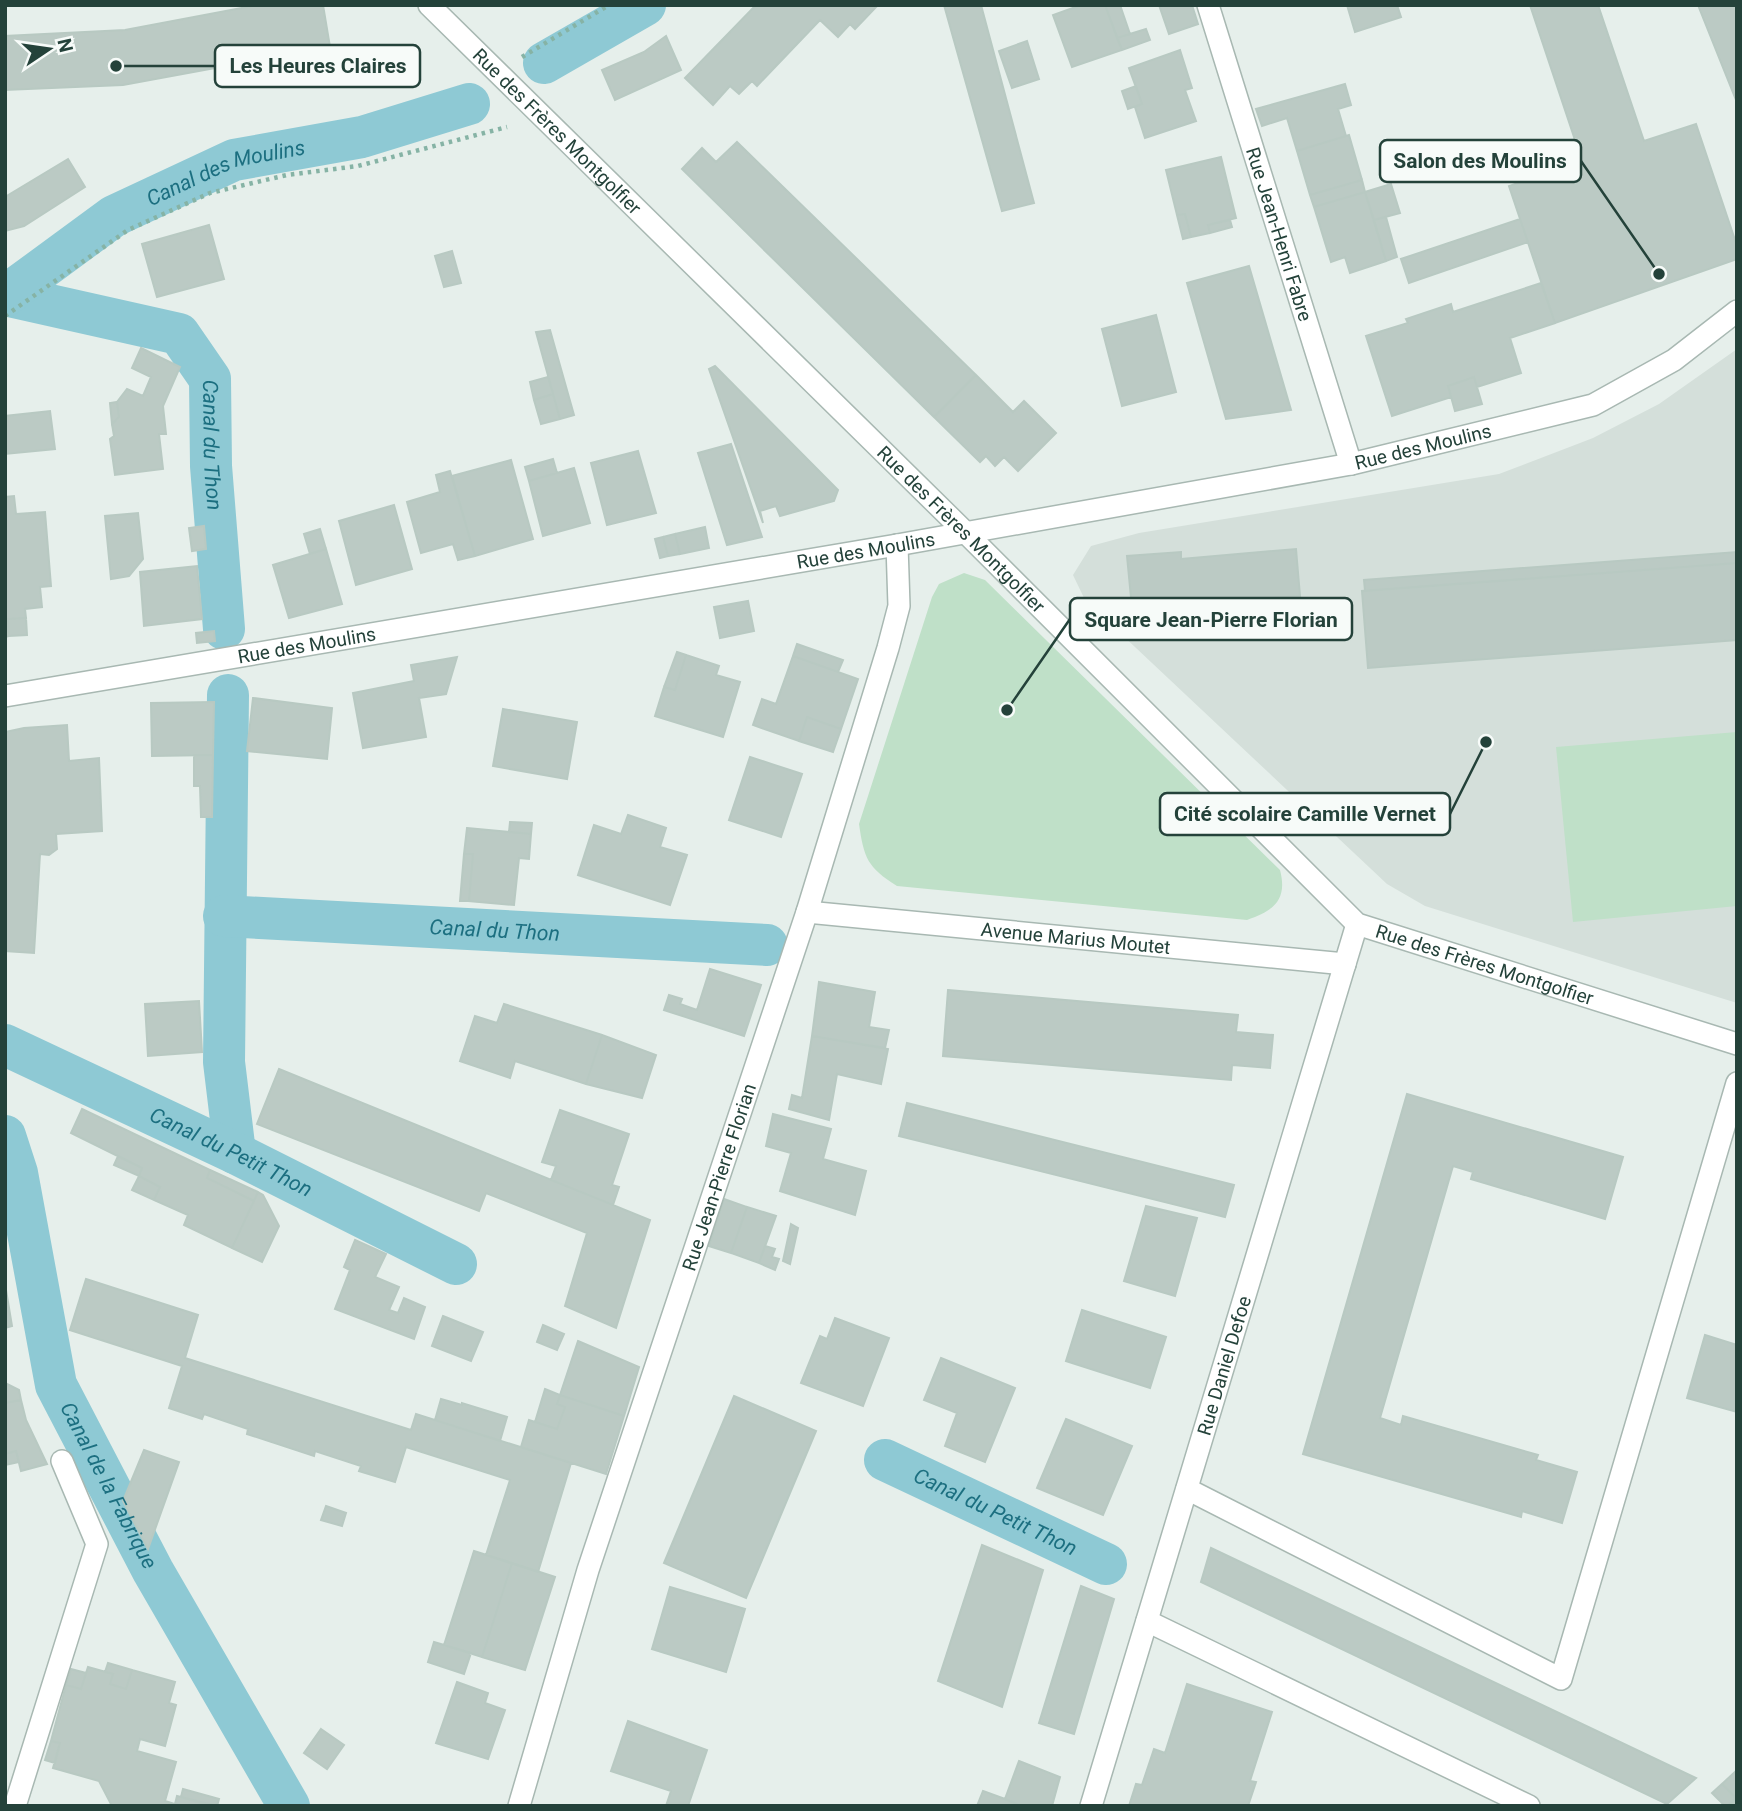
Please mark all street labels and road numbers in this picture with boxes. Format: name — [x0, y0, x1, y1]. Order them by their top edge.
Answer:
street label: Rue des Frères Montgolfier — [468, 43, 647, 219]
street label: Rue Jean-Henri Fabre — [1241, 144, 1317, 324]
street label: Rue des Moulins — [1352, 419, 1494, 474]
street label: Rue des Frères Montgolfier — [873, 441, 1051, 618]
street label: Rue des Moulins — [795, 527, 937, 573]
street label: Rue des Moulins — [236, 622, 378, 668]
street label: Avenue Marius Moutet — [980, 917, 1172, 959]
street label: Rue des Frères Montgolfier — [1373, 919, 1597, 1010]
street label: Rue Jean-Pierre Florian — [677, 1081, 761, 1274]
street label: Rue Daniel Defoe — [1192, 1293, 1256, 1438]

